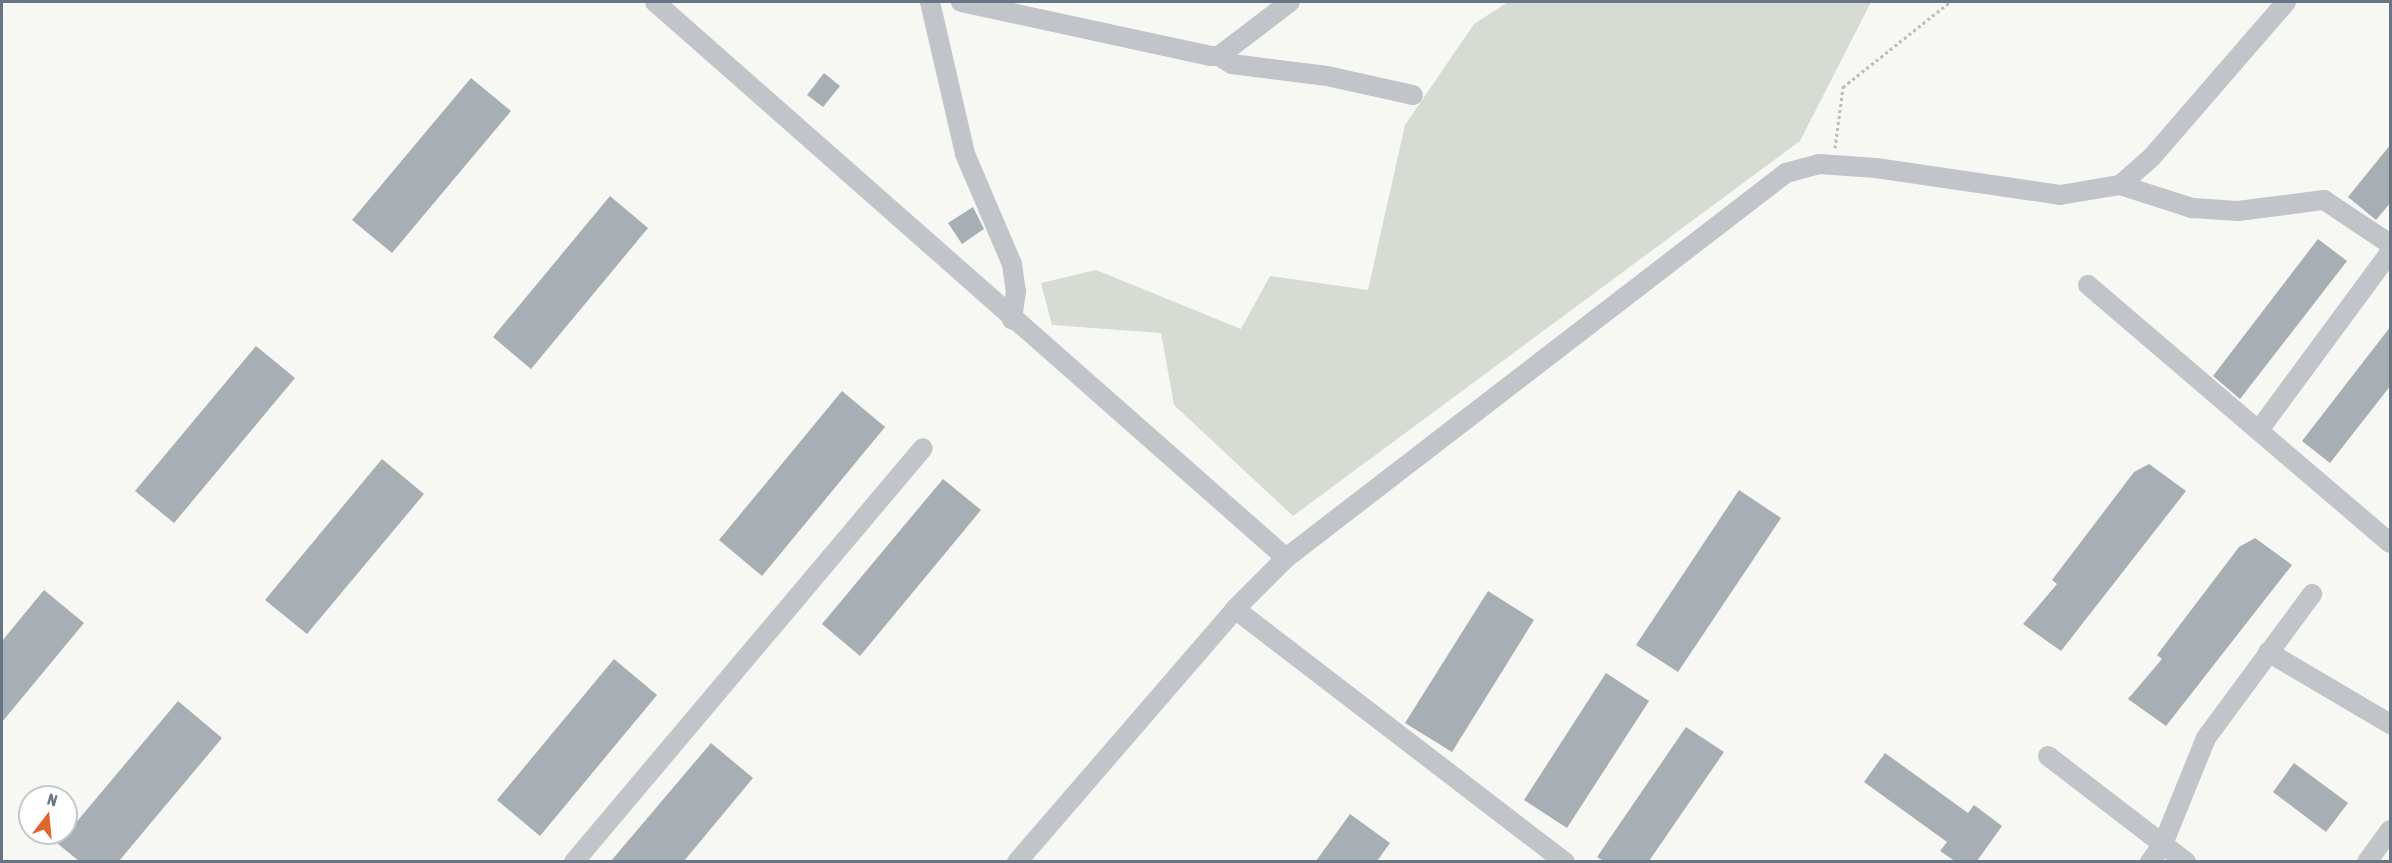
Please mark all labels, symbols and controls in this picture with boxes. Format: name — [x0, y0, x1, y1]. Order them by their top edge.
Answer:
north arrow — [18, 785, 78, 845]
text: N — [45, 790, 59, 810]

